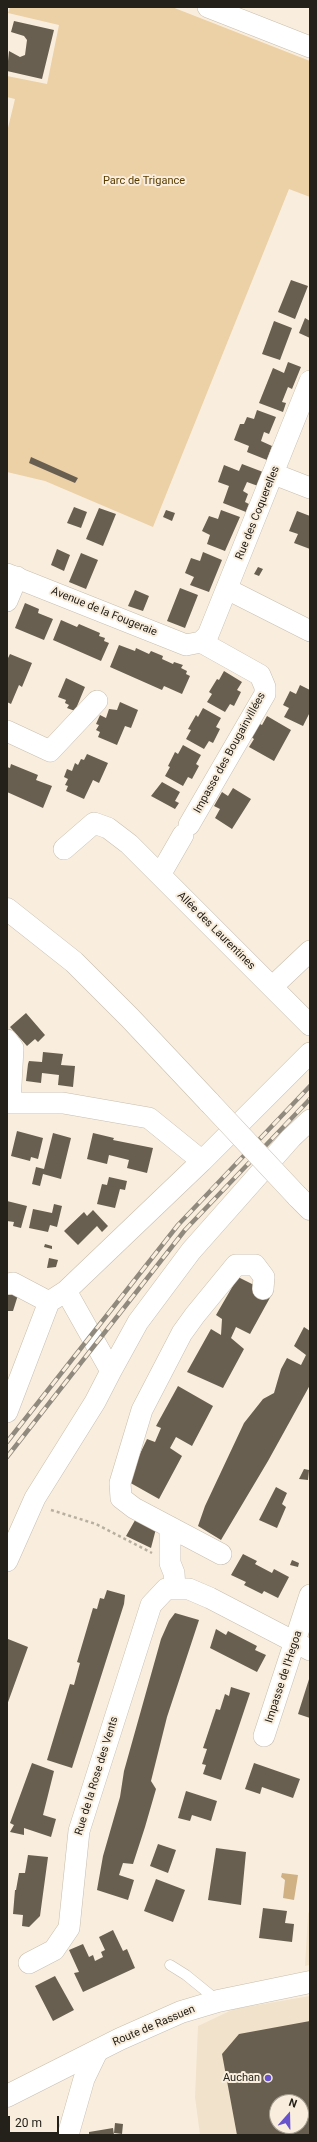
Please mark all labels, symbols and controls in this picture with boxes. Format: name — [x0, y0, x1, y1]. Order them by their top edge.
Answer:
park label: Parc de Trigance — [103, 174, 185, 188]
street label: Rue des Coquerelles — [233, 464, 283, 562]
street label: Avenue de la Fougeraie — [49, 585, 159, 639]
street label: Impasse des Bougainvillées — [191, 690, 269, 816]
street label: Allée des Laurentines — [174, 889, 258, 973]
street label: Impasse de l'Hegoa — [263, 1629, 305, 1725]
street label: Rue de la Rose des Vents — [73, 1715, 121, 1837]
street label: Route de Rassuen — [111, 2003, 197, 2049]
place label: Auchan — [223, 2071, 260, 2085]
marker: Auchan — [263, 2073, 273, 2083]
north arrow — [269, 2094, 309, 2134]
text: N — [287, 2096, 299, 2111]
scale bar — [10, 2108, 61, 2134]
text: 20 m — [15, 2116, 42, 2130]

